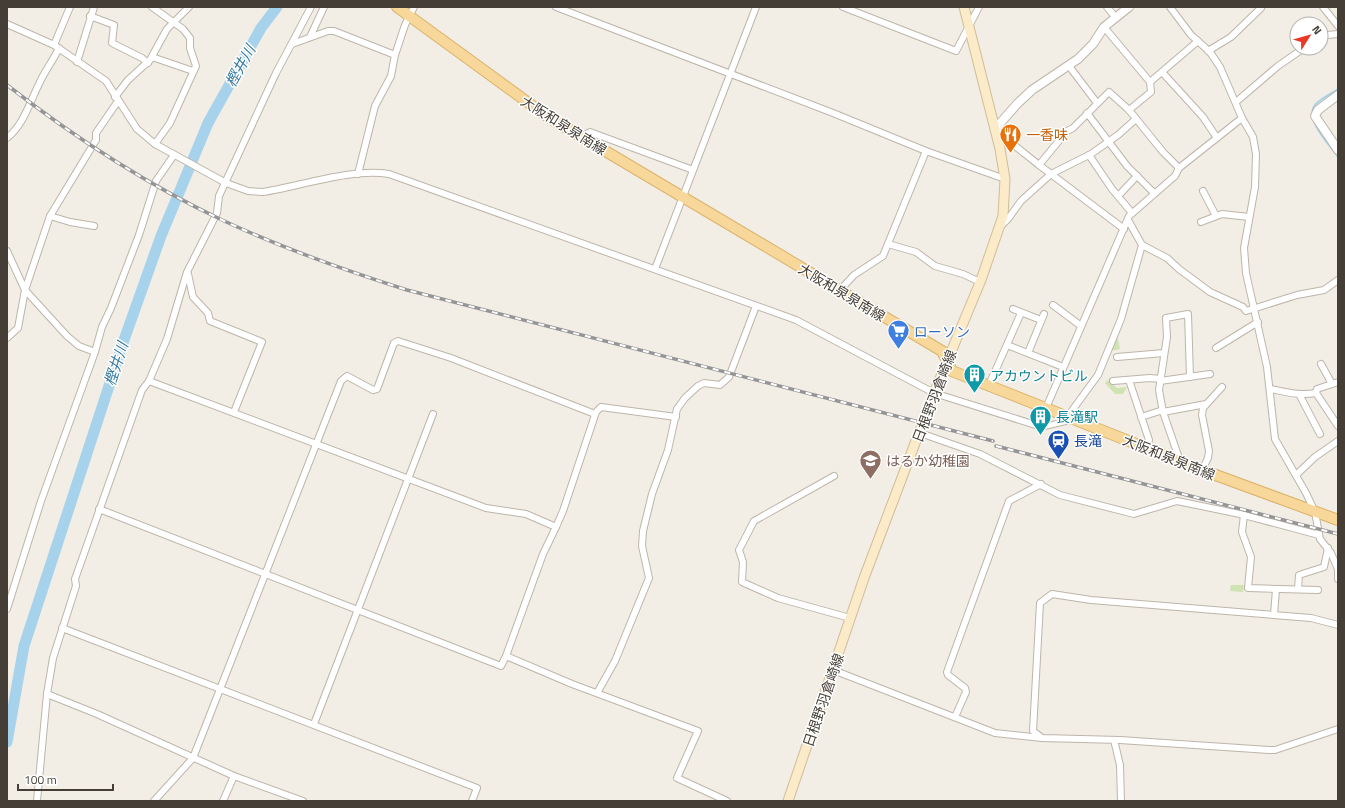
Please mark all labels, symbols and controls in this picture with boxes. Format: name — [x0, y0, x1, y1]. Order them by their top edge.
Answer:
north arrow — [1289, 16, 1329, 56]
text: N — [1308, 22, 1326, 38]
water label: 樫井川 — [219, 39, 262, 91]
street label: 大阪和泉泉南線 — [517, 90, 611, 160]
restaurant icon: 一香味 — [997, 121, 1023, 154]
place label: 一香味 — [1026, 124, 1068, 145]
street label: 大阪和泉泉南線 — [795, 258, 889, 326]
supermarket icon: ローソン — [886, 318, 912, 351]
place label: ローソン — [914, 321, 970, 342]
water label: 樫井川 — [98, 337, 135, 389]
street label: 日根野羽倉崎線 — [907, 346, 961, 446]
building icon: アカウントビル — [962, 362, 988, 395]
place label: アカウントビル — [990, 365, 1088, 386]
building icon: 長滝駅 — [1028, 403, 1054, 436]
place label: 長滝駅 — [1056, 406, 1098, 427]
station icon: 長滝 — [1045, 427, 1071, 460]
street label: 大阪和泉泉南線 — [1120, 429, 1218, 485]
place label: 長滝 — [1074, 430, 1102, 451]
school or university icon: はるか幼稚園 — [858, 447, 884, 480]
place label: はるか幼稚園 — [886, 450, 970, 471]
street label: 日根野羽倉崎線 — [797, 650, 849, 750]
scale bar — [18, 766, 113, 792]
text: 100 m — [24, 770, 57, 789]

